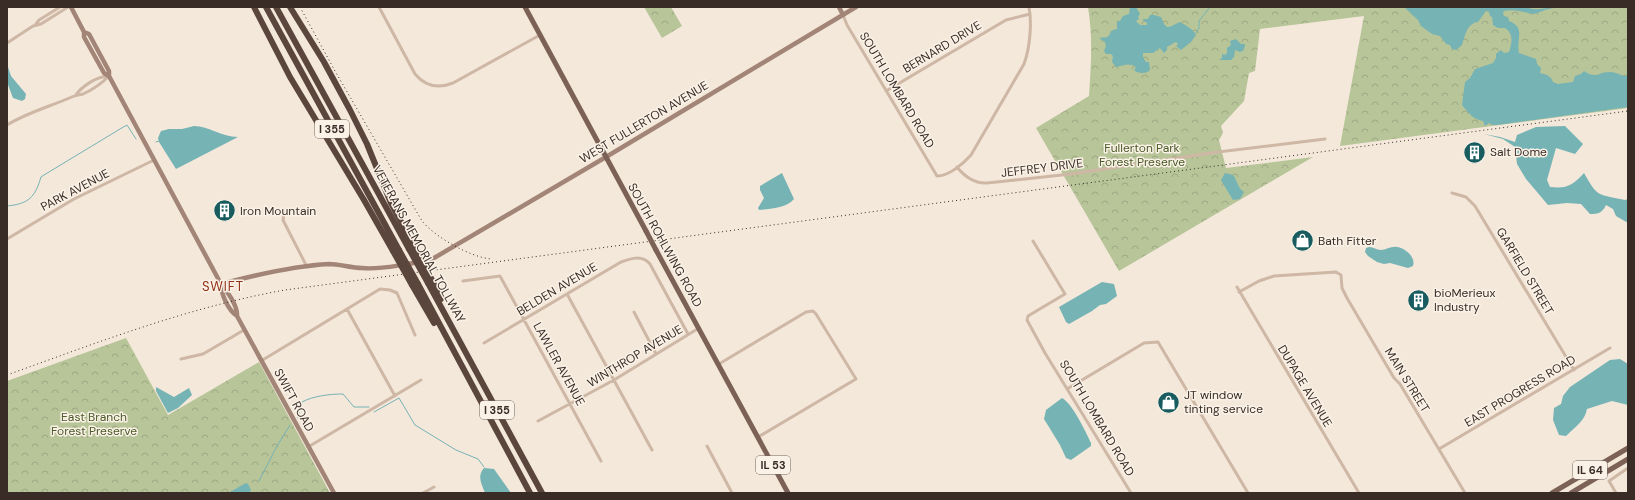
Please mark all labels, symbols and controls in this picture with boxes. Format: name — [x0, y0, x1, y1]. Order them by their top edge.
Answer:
street label: BERNARD DRIVE — [900, 17, 984, 77]
street label: SOUTH LOMBARD ROAD — [856, 29, 938, 151]
street label: WEST FULLERTON AVENUE — [577, 77, 712, 167]
road number: I 355 — [315, 120, 349, 138]
building icon: Salt Dome — [1461, 139, 1487, 165]
park label: Fullerton Park Forest Preserve — [1099, 140, 1185, 170]
place label: Salt Dome — [1490, 144, 1547, 160]
street label: JEFFREY DRIVE — [1000, 155, 1084, 181]
street label: VETERANS MEMORIAL TOLLWAY — [369, 162, 469, 326]
street label: PARK AVENUE — [38, 165, 112, 215]
street label: SOUTH ROHLWING ROAD — [624, 180, 706, 310]
building icon: Iron Mountain — [211, 198, 237, 224]
place label: Iron Mountain — [240, 203, 316, 219]
street label: GARFIELD STREET — [1493, 224, 1557, 318]
shop icon: Bath Fitter — [1289, 228, 1315, 254]
place label: Bath Fitter — [1318, 233, 1377, 249]
street label: BELDEN AVENUE — [514, 258, 600, 319]
district label: SWIFT — [202, 278, 244, 295]
place label: bioMerieux Industry — [1434, 285, 1495, 315]
building icon: bioMerieux Industry — [1405, 287, 1431, 313]
street label: LAWLER AVENUE — [529, 319, 589, 409]
street label: WINTHROP AVENUE — [584, 321, 686, 391]
street label: DUPAGE AVENUE — [1274, 342, 1336, 430]
street label: MAIN STREET — [1381, 345, 1433, 416]
street label: EAST PROGRESS ROAD — [1461, 351, 1579, 431]
street label: SOUTH LOMBARD ROAD — [1056, 357, 1138, 479]
street label: SWIFT ROAD — [270, 366, 318, 434]
place label: JT window tinting service — [1184, 387, 1263, 417]
shop icon: JT window tinting service — [1156, 389, 1182, 415]
road number: I 355 — [480, 401, 514, 419]
park label: East Branch Forest Preserve — [51, 409, 137, 439]
road number: IL 53 — [756, 456, 790, 474]
road number: IL 64 — [1573, 461, 1607, 479]

